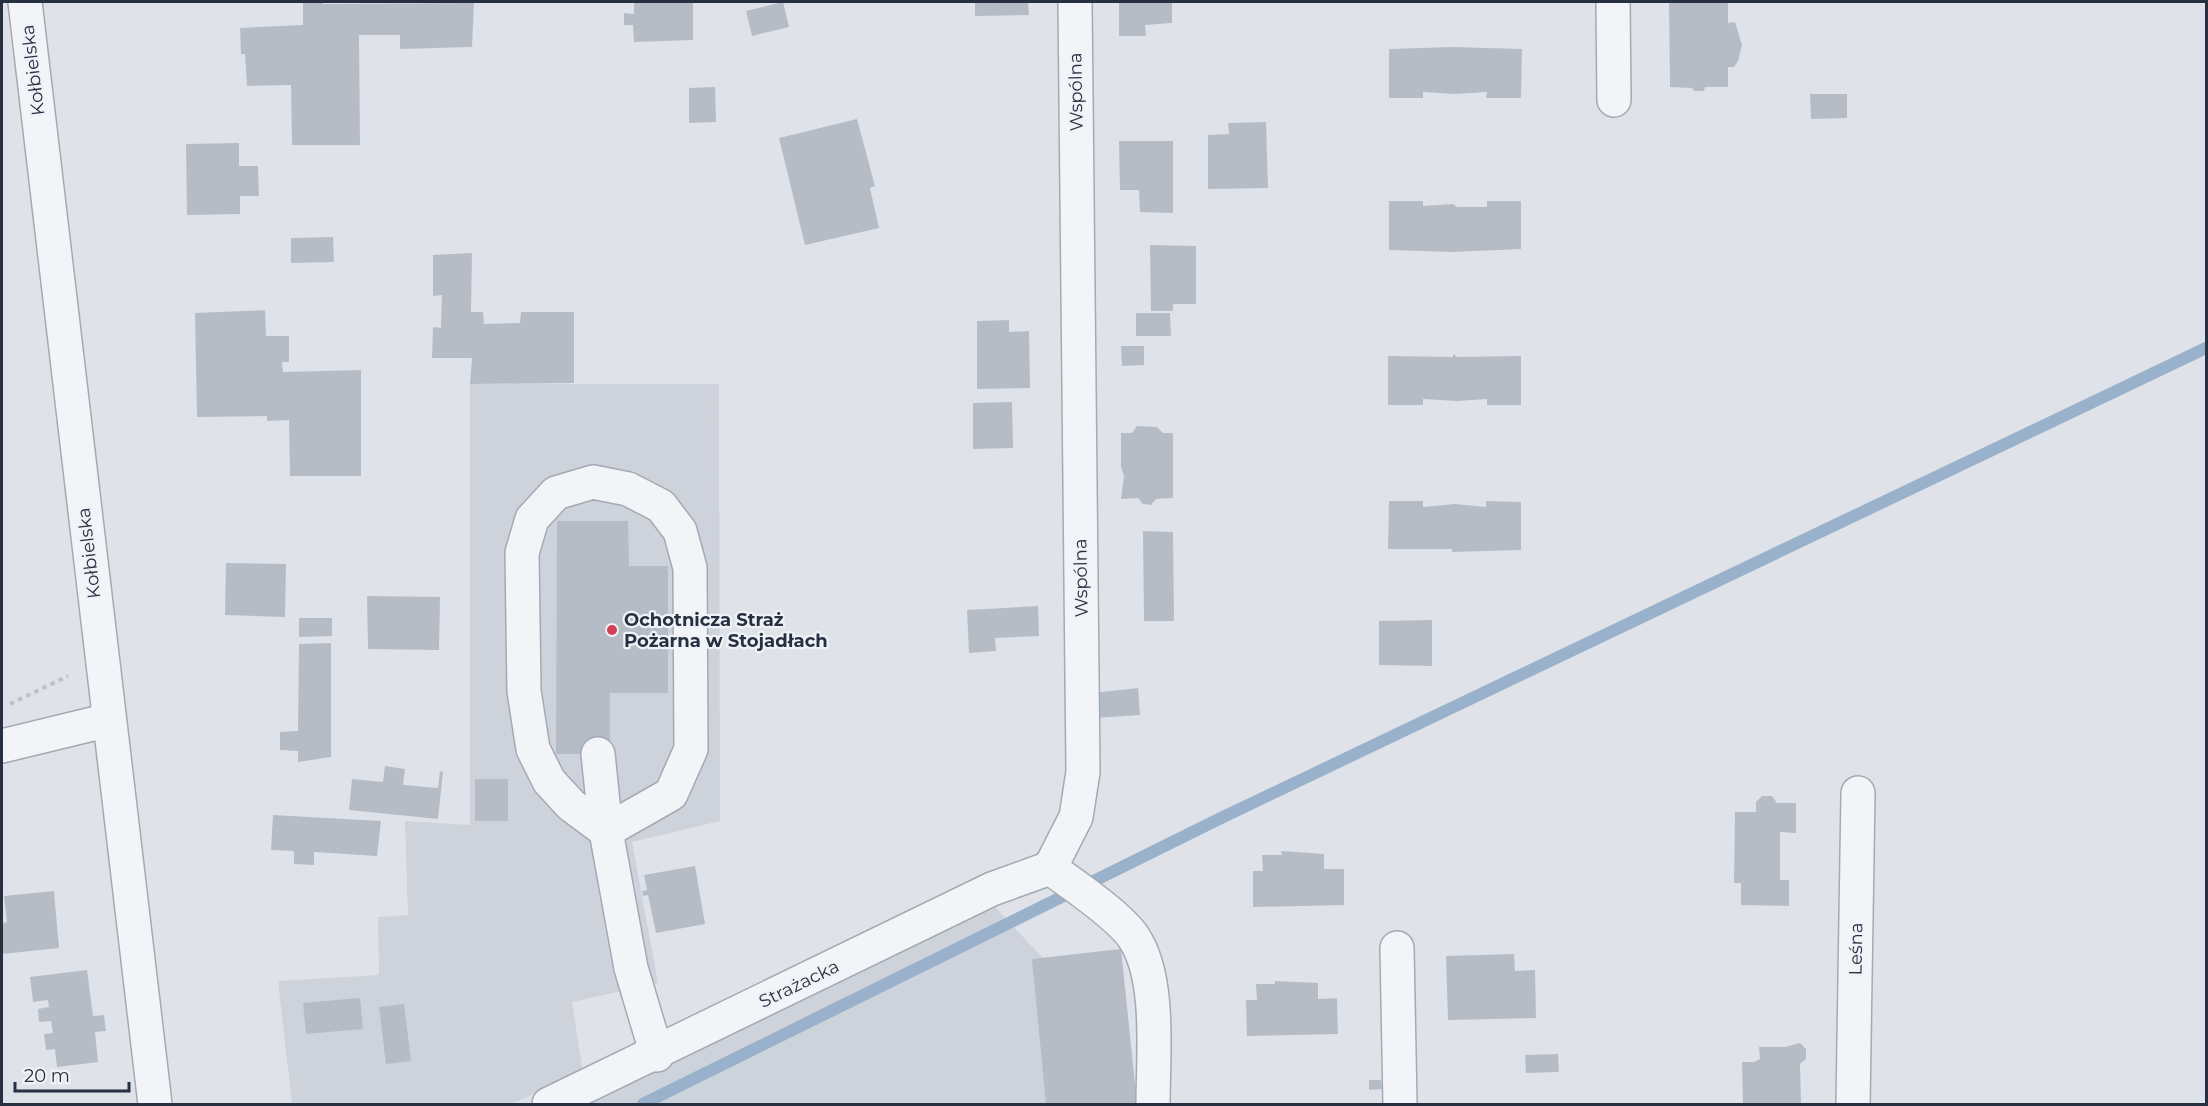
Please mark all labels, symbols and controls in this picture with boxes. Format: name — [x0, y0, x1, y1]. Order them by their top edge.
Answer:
street label: Kołbielska — [17, 23, 49, 117]
street label: Wspólna — [1064, 52, 1088, 132]
street label: Kołbielska — [73, 506, 105, 600]
street label: Wspólna — [1069, 538, 1093, 618]
place label: Ochotnicza Straż Pożarna w Stojadłach — [624, 609, 828, 652]
marker: Ochotnicza Straż Pożarna w Stojadłach — [605, 623, 619, 637]
street label: Leśna — [1845, 922, 1867, 976]
street label: Strażacka — [755, 955, 843, 1013]
scale bar — [15, 1055, 129, 1093]
text: 20 m — [24, 1065, 70, 1087]

